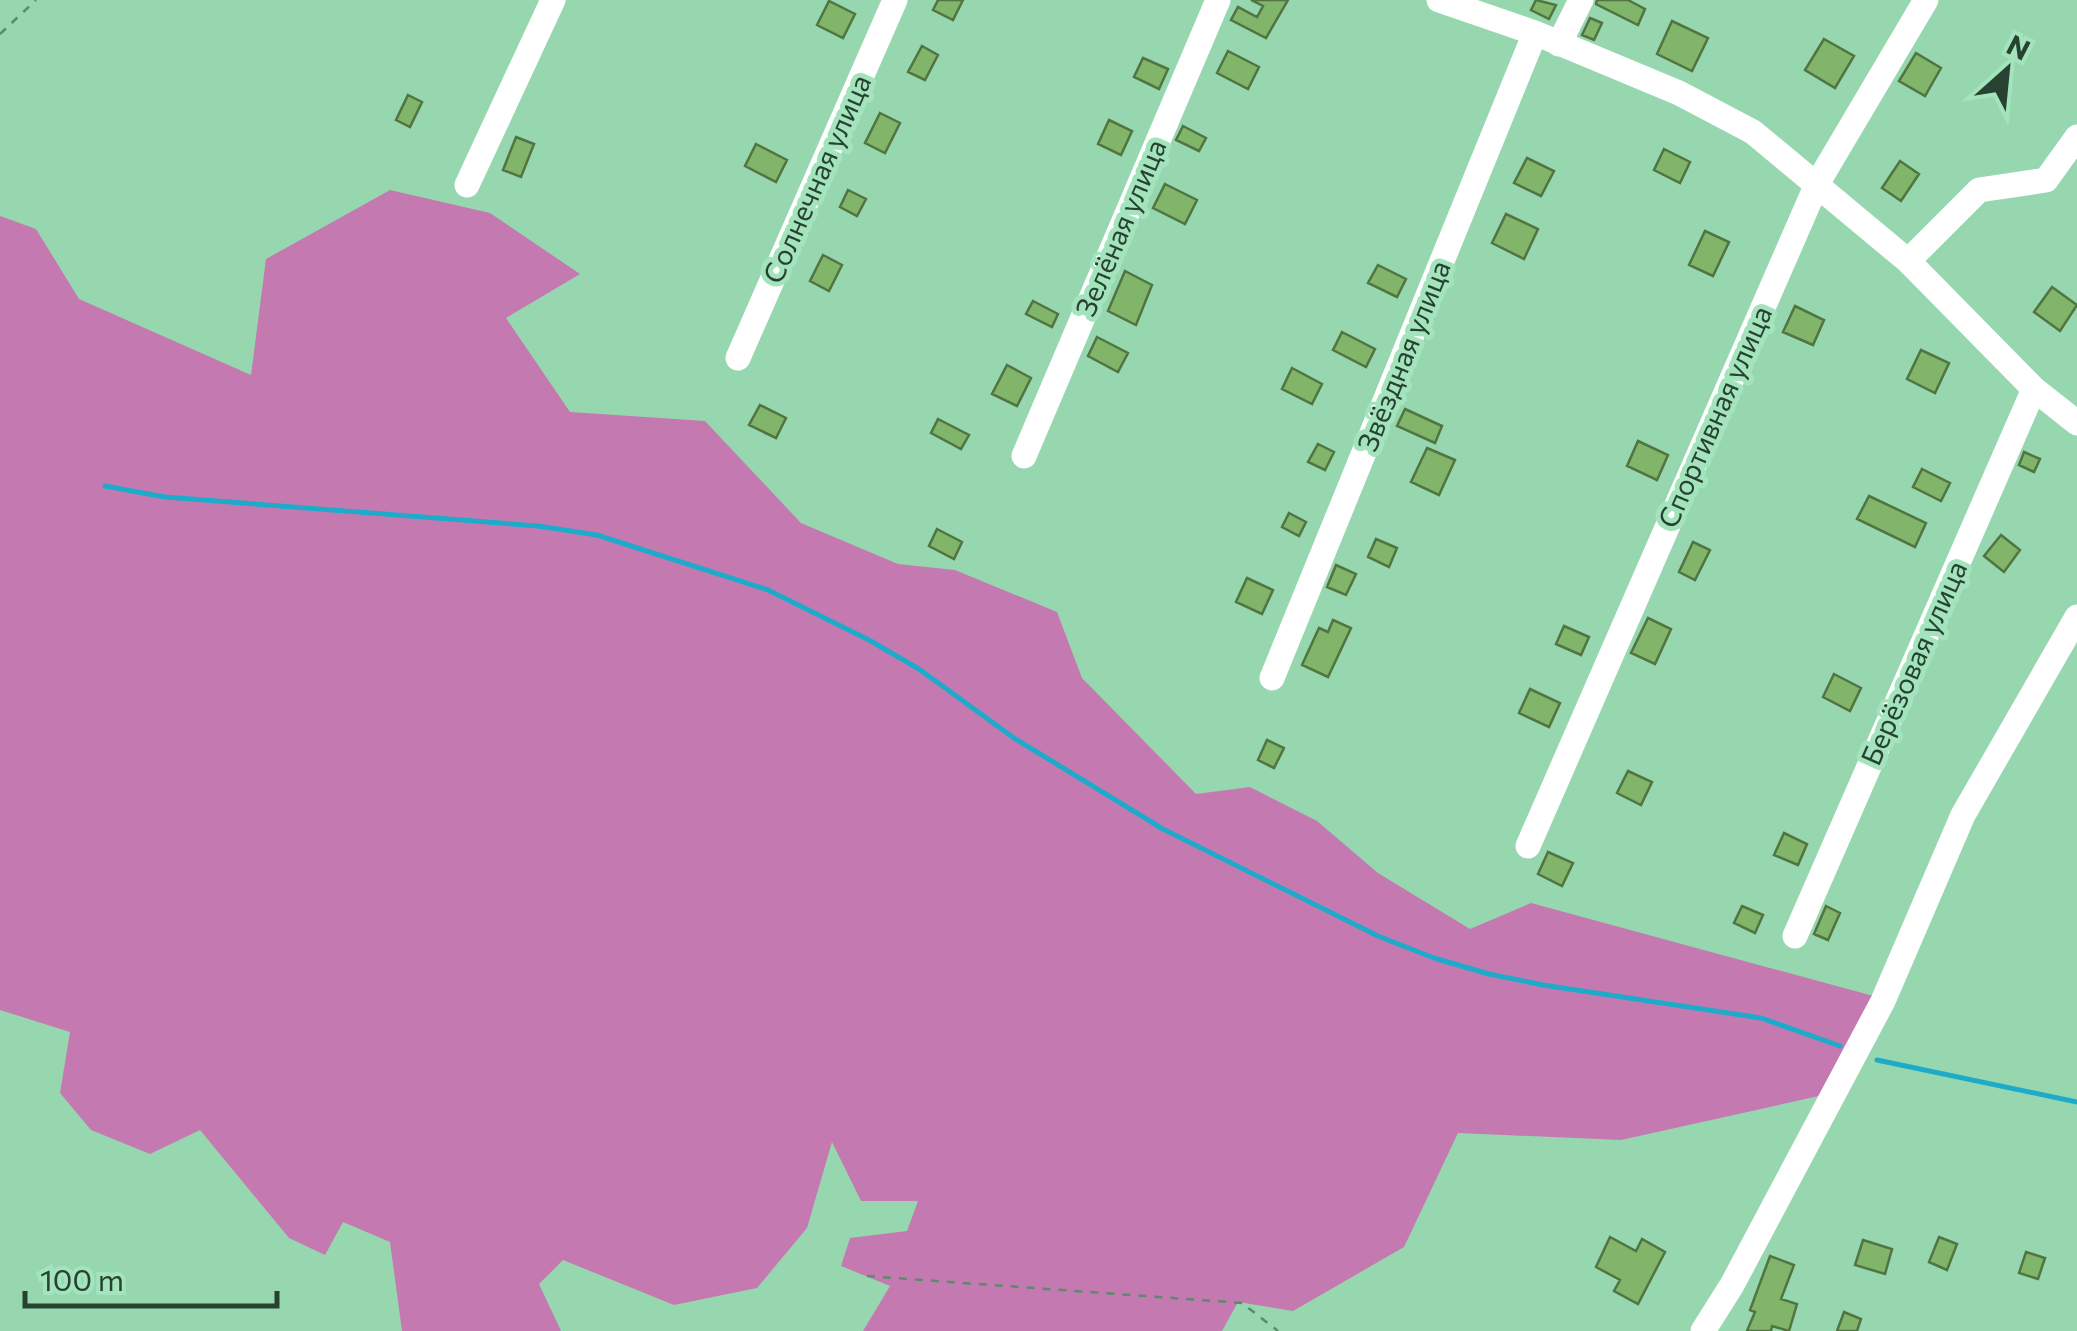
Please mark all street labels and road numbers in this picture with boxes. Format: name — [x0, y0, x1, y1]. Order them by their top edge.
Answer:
street label: Солнечная улица — [755, 69, 877, 288]
street label: Зелёная улица — [1068, 134, 1173, 321]
street label: Звёздная улица — [1349, 255, 1457, 456]
street label: Спортивная улица — [1650, 300, 1778, 533]
street label: Берёзовая улица — [1853, 555, 1973, 770]

